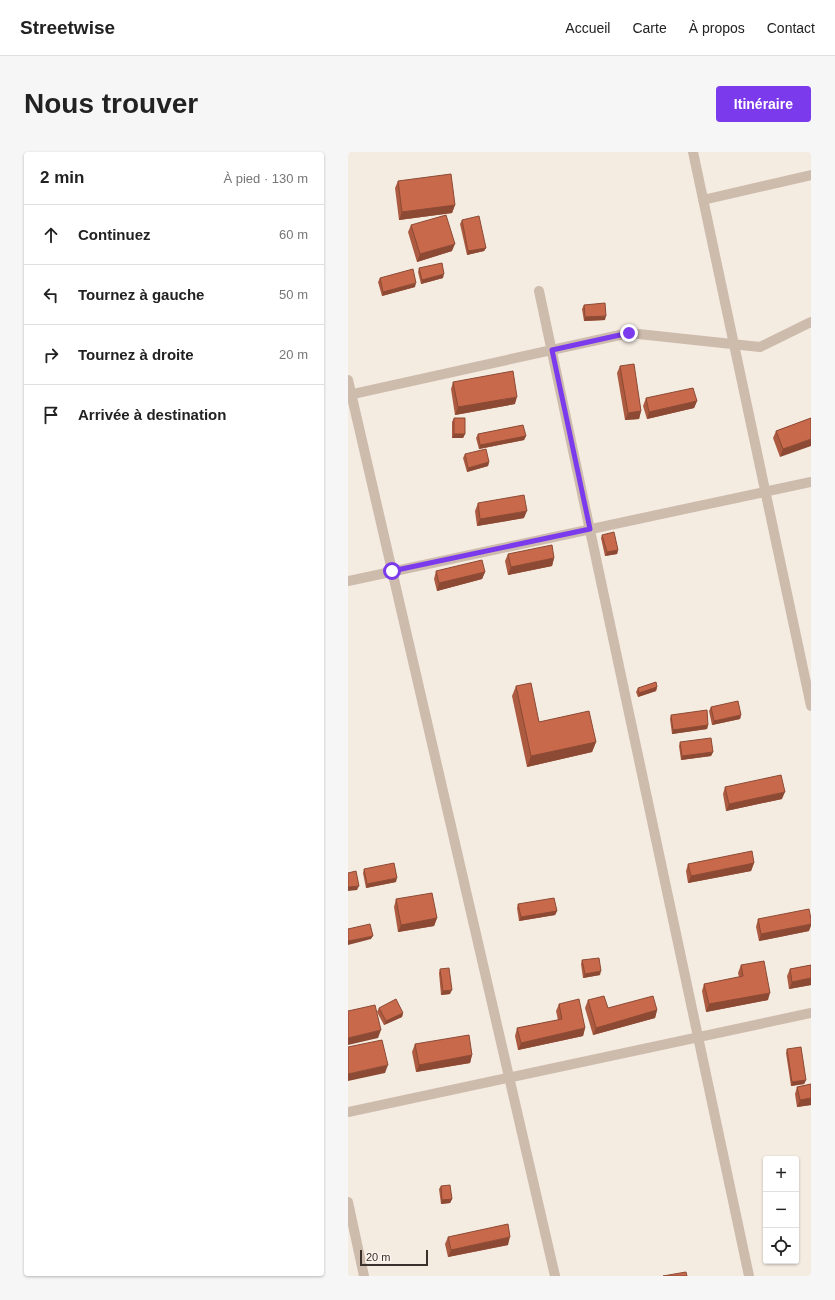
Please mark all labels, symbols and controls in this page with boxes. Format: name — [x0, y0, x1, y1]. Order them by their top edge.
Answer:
text: Streetwise — [20, 17, 115, 38]
text: Accueil — [565, 20, 610, 36]
text: Carte — [632, 20, 667, 36]
text: À propos — [689, 20, 745, 36]
text: Contact — [767, 20, 815, 36]
button: Itinéraire — [716, 86, 811, 122]
text: Nous trouver — [24, 88, 198, 119]
text: 2 min — [40, 168, 84, 187]
text: À pied · 130 m — [223, 171, 308, 186]
icon: ahead — [40, 224, 62, 246]
text: Continuez — [78, 226, 151, 243]
text: 60 m — [279, 227, 308, 242]
icon: left — [40, 284, 62, 306]
text: Tournez à gauche — [78, 286, 204, 303]
text: 50 m — [279, 287, 308, 302]
route end — [620, 324, 638, 342]
icon: right — [40, 344, 62, 366]
text: Tournez à droite — [78, 346, 194, 363]
text: 20 m — [279, 347, 308, 362]
icon: arrive — [40, 404, 62, 426]
text: Arrivée à destination — [78, 406, 226, 423]
route start — [383, 562, 401, 580]
map controls — [763, 1156, 799, 1264]
button: + — [763, 1156, 799, 1192]
button: − — [763, 1192, 799, 1228]
button: locate — [763, 1228, 799, 1264]
scale bar — [360, 1248, 428, 1267]
text: 20 m — [366, 1251, 390, 1263]

